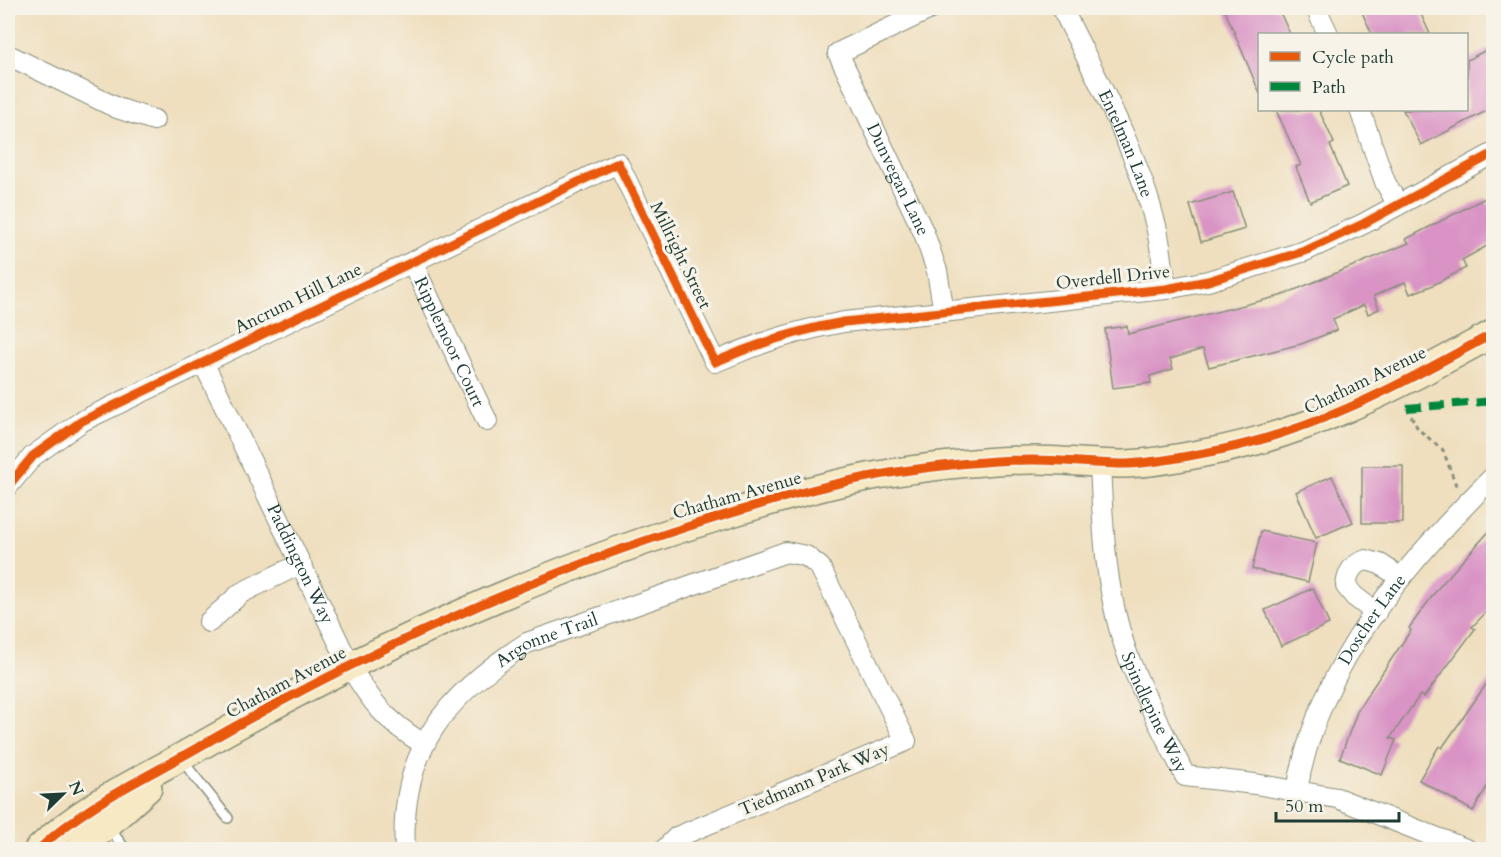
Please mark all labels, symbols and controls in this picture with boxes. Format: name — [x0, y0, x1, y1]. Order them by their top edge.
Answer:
legend — [1258, 33, 1468, 111]
text: Cycle path — [1312, 45, 1394, 70]
text: Path — [1312, 75, 1346, 100]
street label: Entelman Lane — [1092, 85, 1159, 201]
street label: Dunvegan Lane — [860, 119, 935, 240]
street label: Millright Street — [644, 197, 717, 313]
street label: Ancrum Hill Lane — [230, 257, 366, 340]
street label: Overdell Drive — [1055, 259, 1171, 296]
street label: Ripplemoor Court — [408, 273, 491, 411]
street label: Chatham Avenue — [1300, 340, 1431, 421]
street label: Chatham Avenue — [670, 465, 805, 526]
street label: Paddington Way — [260, 500, 340, 629]
street label: Doscher Lane — [1332, 569, 1412, 670]
street label: Argonne Trail — [491, 607, 602, 674]
street label: Chatham Avenue — [222, 640, 351, 725]
street label: Spindlepine Way — [1115, 648, 1194, 778]
street label: Tiedmann Park Way — [735, 736, 894, 822]
north arrow — [33, 764, 93, 824]
text: N — [63, 777, 89, 799]
scale bar — [1276, 785, 1399, 823]
text: 50 m — [1285, 794, 1324, 819]

